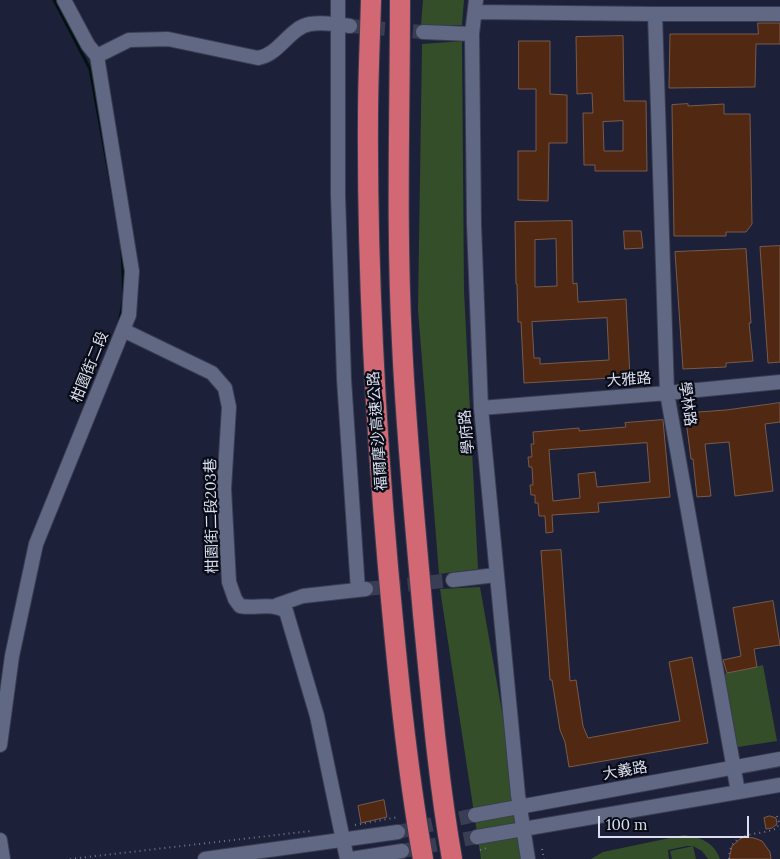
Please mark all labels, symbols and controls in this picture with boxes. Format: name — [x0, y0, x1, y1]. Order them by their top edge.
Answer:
street label: 柑園街二段 — [68, 329, 112, 405]
street label: 大雅路 — [606, 369, 652, 391]
street label: 福爾摩沙高速公路 — [365, 371, 391, 491]
street label: 學林路 — [675, 380, 699, 428]
street label: 學府路 — [456, 409, 478, 455]
street label: 柑園街二段203巷 — [202, 458, 222, 574]
street label: 大義路 — [601, 758, 649, 784]
scale bar — [600, 806, 751, 838]
text: 100 m — [606, 815, 647, 834]

